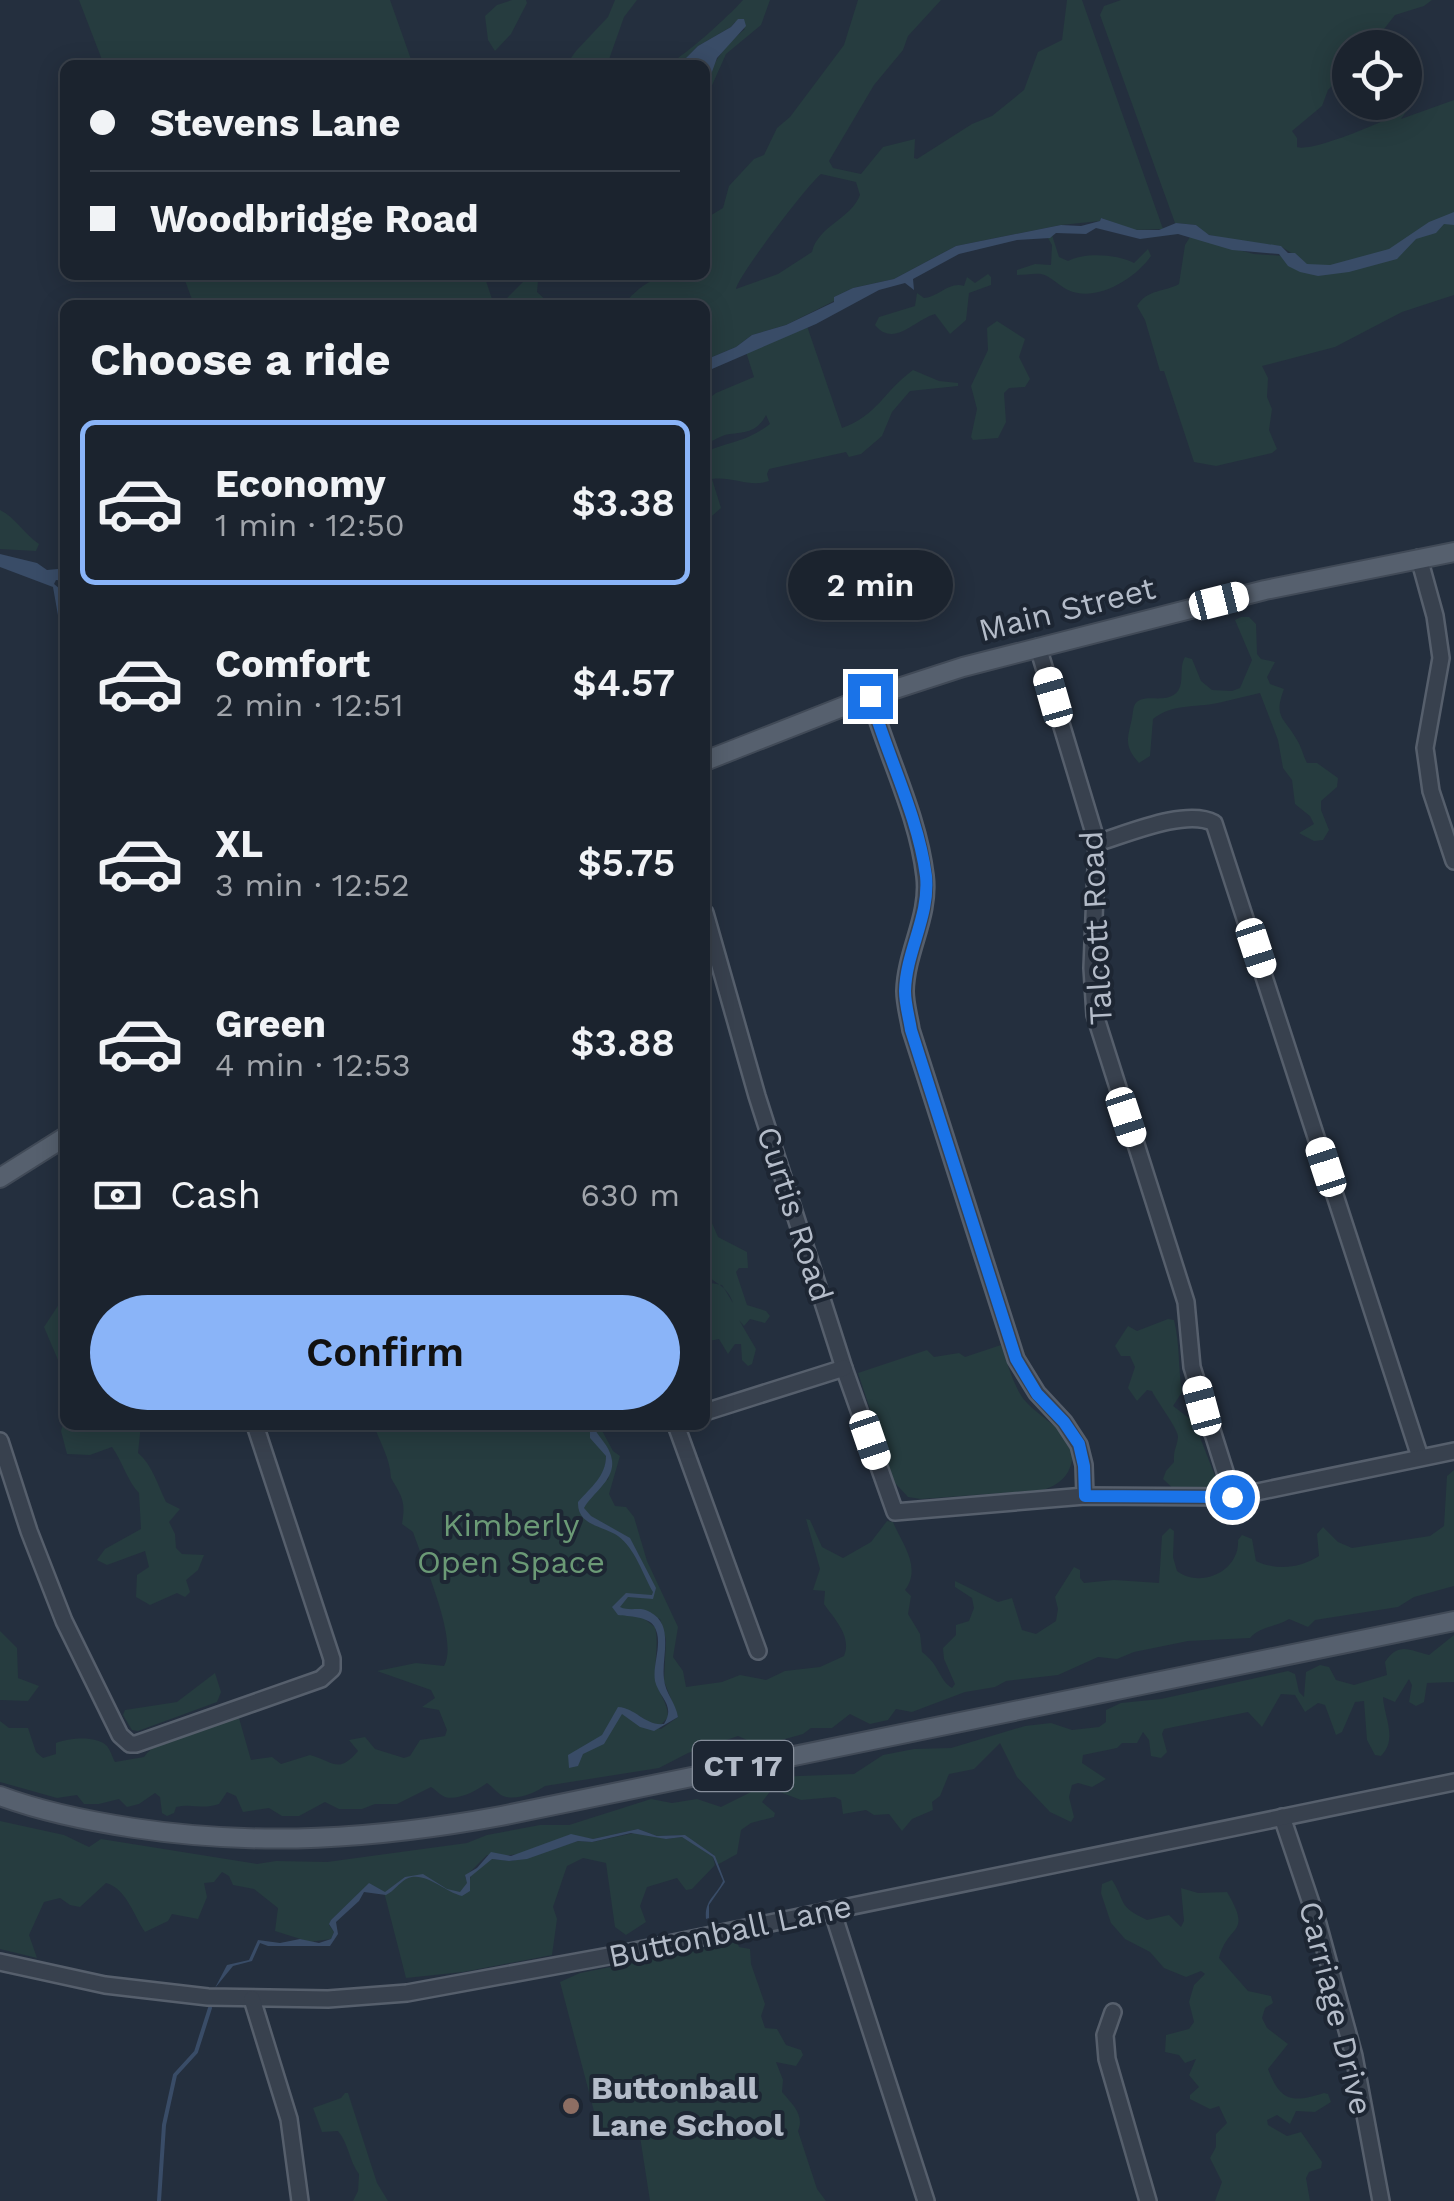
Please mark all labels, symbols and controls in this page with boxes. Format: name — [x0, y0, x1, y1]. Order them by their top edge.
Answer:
map controls — [1332, 30, 1422, 120]
button: locate — [1332, 30, 1422, 120]
text: Stevens Lane — [150, 101, 401, 145]
text: Woodbridge Road — [150, 197, 479, 241]
text: Choose a ride — [90, 333, 390, 386]
icon: car — [95, 458, 185, 548]
text: Economy — [215, 462, 386, 506]
text: $3.38 — [572, 481, 675, 525]
text: 1 min · 12:50 — [215, 506, 405, 544]
callout: 2 min — [788, 551, 952, 621]
text: 2 min — [827, 566, 914, 604]
street label: Main Street — [975, 569, 1159, 649]
car — [1186, 579, 1252, 623]
icon: car — [95, 638, 185, 728]
text: Comfort — [215, 642, 370, 686]
text: $4.57 — [573, 661, 675, 705]
car — [1030, 664, 1076, 730]
route end — [848, 674, 893, 719]
text: 2 min · 12:51 — [215, 686, 404, 724]
icon: car — [95, 818, 185, 908]
text: XL — [215, 822, 263, 866]
street label: Talcott Road — [1072, 830, 1120, 1026]
text: $5.75 — [578, 841, 675, 885]
text: 3 min · 12:52 — [215, 866, 410, 904]
car — [1232, 915, 1280, 981]
icon: car — [95, 998, 185, 1088]
text: Green — [215, 1002, 326, 1046]
text: $3.88 — [570, 1021, 675, 1065]
text: 4 min · 12:53 — [215, 1046, 411, 1084]
car — [1102, 1084, 1150, 1150]
street label: Curtis Road — [749, 1122, 841, 1306]
car — [1302, 1134, 1350, 1200]
icon: cash — [90, 1168, 145, 1223]
text: Cash — [170, 1173, 261, 1217]
text: 630 m — [581, 1176, 680, 1214]
button: Confirm — [90, 1295, 680, 1410]
car — [1180, 1373, 1224, 1439]
car — [846, 1407, 894, 1473]
route start — [1210, 1475, 1255, 1520]
park label: Kimberly Open Space — [417, 1506, 605, 1581]
road number: CT 17 — [693, 1741, 793, 1791]
street label: Buttonball Lane — [605, 1887, 855, 1975]
street label: Carriage Drive — [1291, 1897, 1381, 2119]
place label: Buttonball Lane School — [591, 2069, 784, 2144]
marker: Buttonball Lane School — [560, 2095, 582, 2117]

